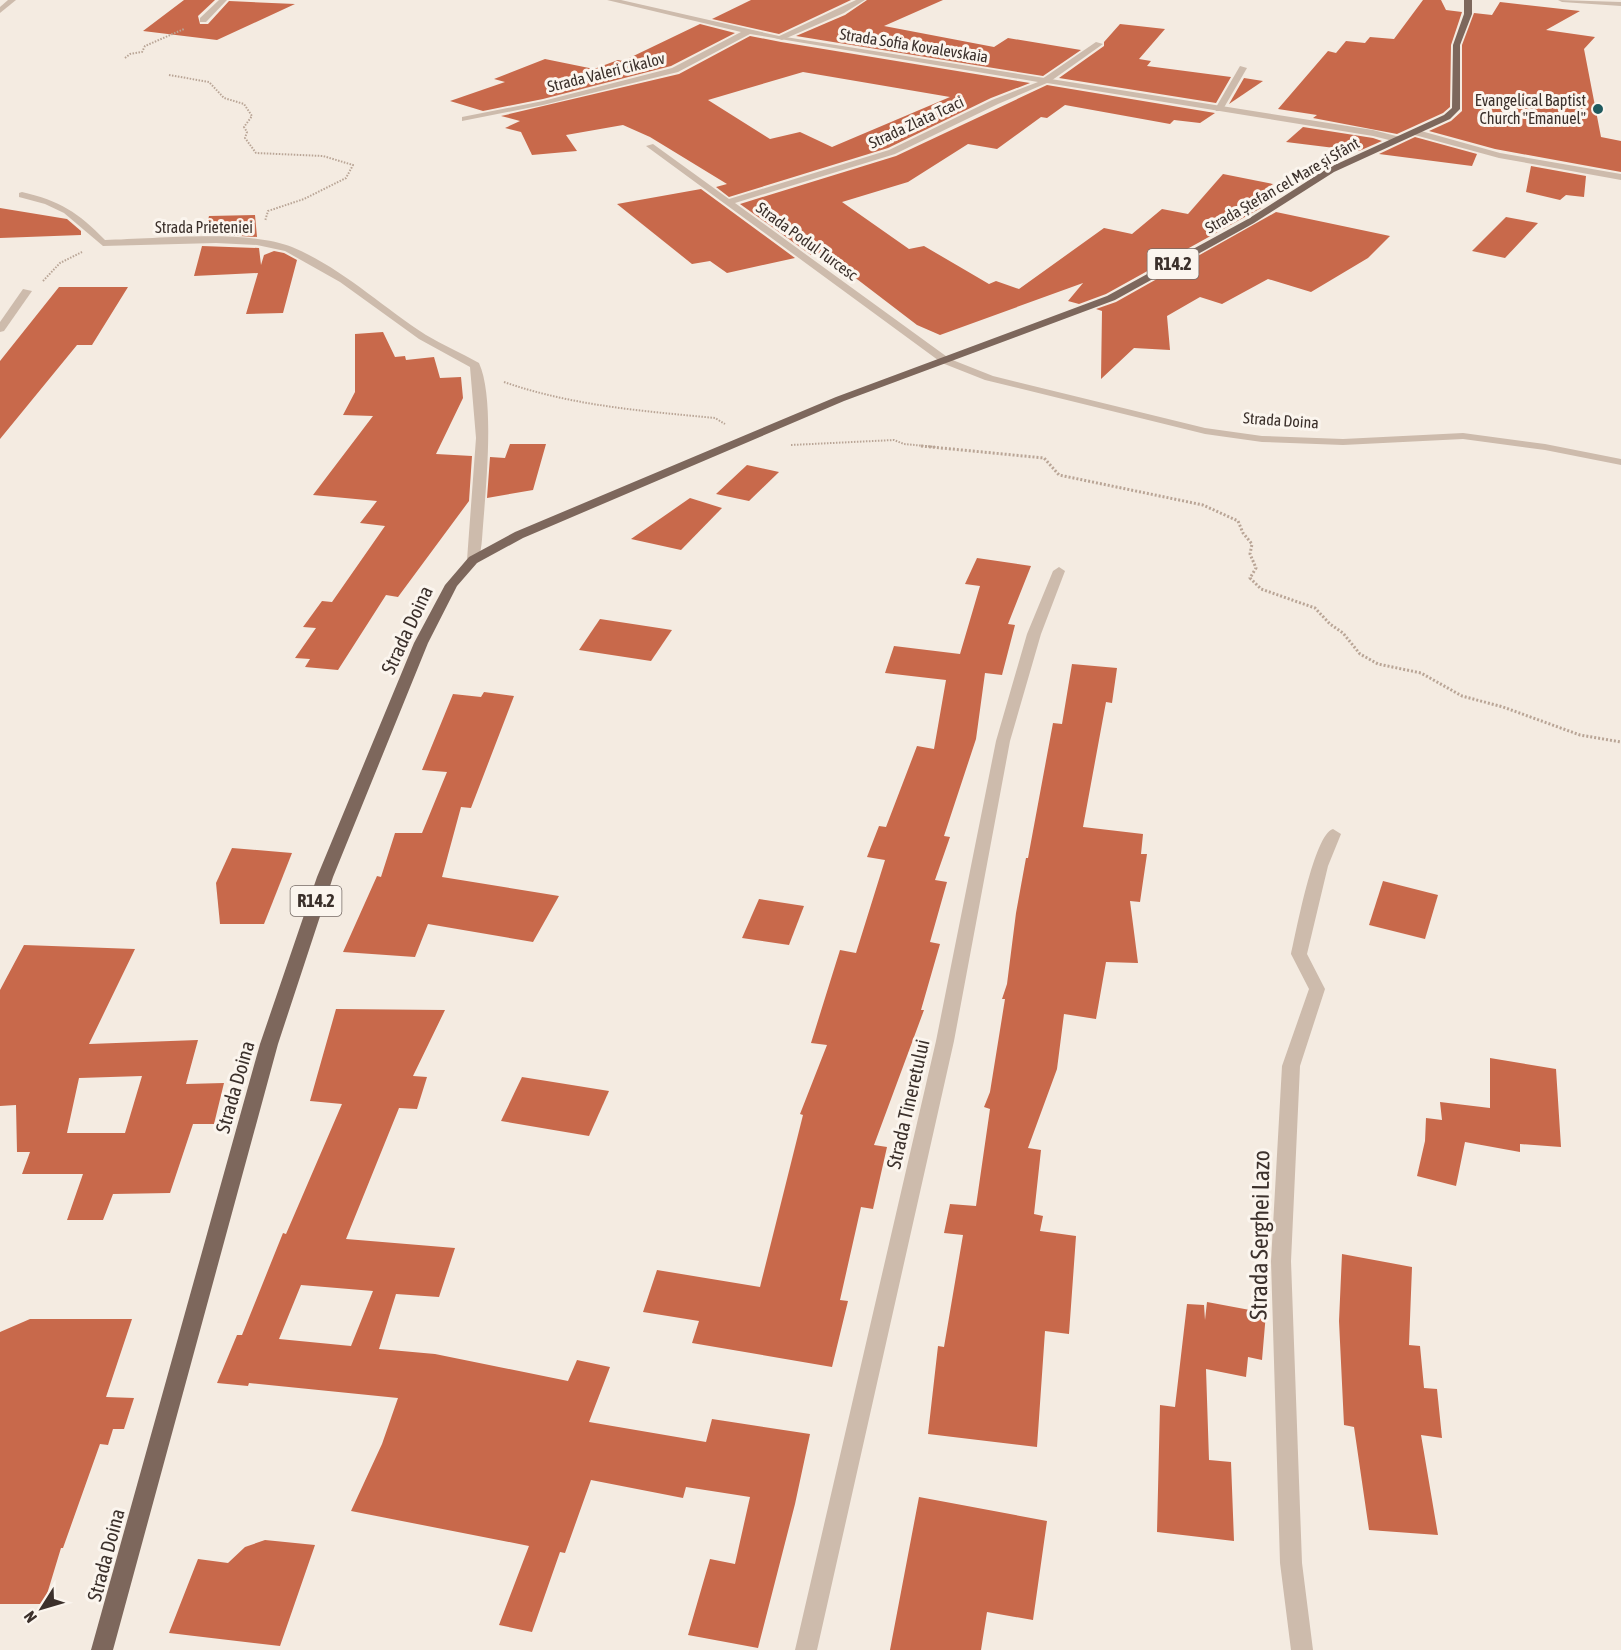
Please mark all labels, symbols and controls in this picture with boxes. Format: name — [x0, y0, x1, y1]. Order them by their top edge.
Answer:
street label: Strada Sofia Kovalevskaia — [838, 24, 990, 66]
street label: Strada Valeri Cikalov — [545, 49, 667, 95]
place label: Evangelical Baptist Church "Emanuel" — [1475, 91, 1586, 127]
street label: Strada Zlata Tcaci — [866, 92, 966, 152]
marker: Evangelical Baptist Church "Emanuel" — [1591, 102, 1605, 116]
street label: Strada Ștefan cel Mare și Sfânt — [1202, 133, 1363, 237]
street label: Strada Podul Turcesc — [753, 198, 861, 284]
street label: Strada Prieteniei — [155, 218, 253, 236]
road number: R14.2 — [1148, 249, 1198, 279]
street label: Strada Doina — [1243, 408, 1319, 432]
street label: Strada Doina — [376, 582, 437, 678]
road number: R14.2 — [290, 886, 342, 916]
street label: Strada Tineretului — [881, 1037, 934, 1171]
street label: Strada Doina — [210, 1038, 259, 1136]
street label: Strada Serghei Lazo — [1245, 1150, 1274, 1320]
street label: Strada Doina — [82, 1506, 129, 1604]
north arrow — [12, 1578, 72, 1638]
text: N — [20, 1608, 40, 1626]

